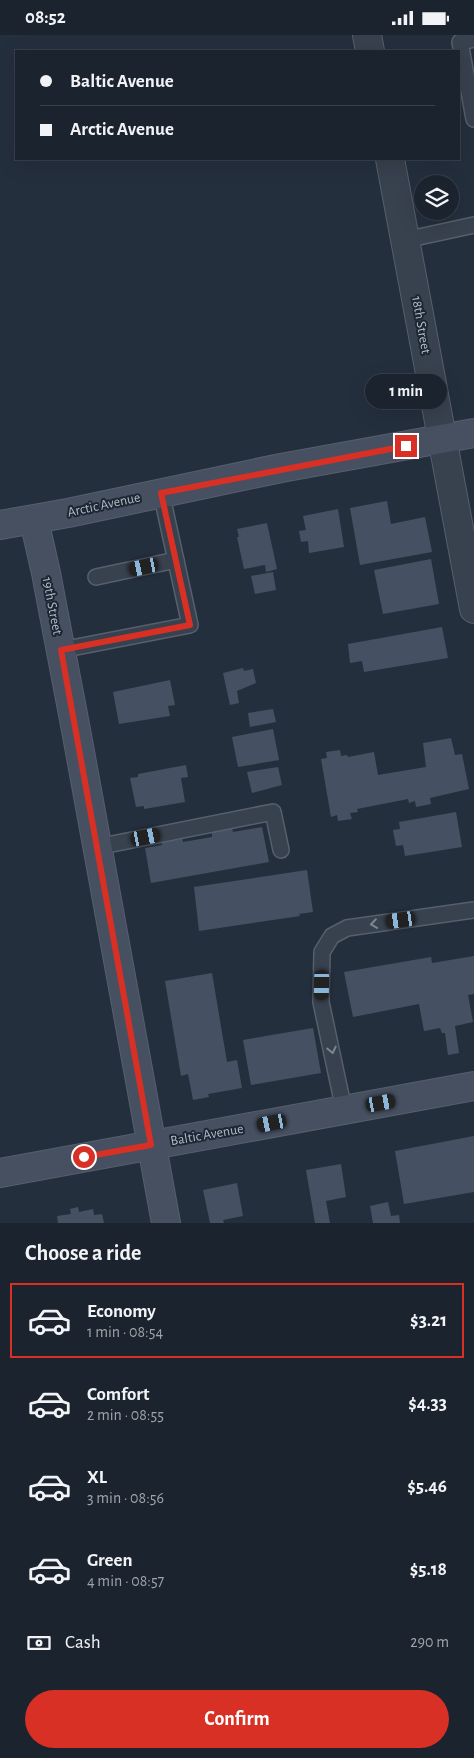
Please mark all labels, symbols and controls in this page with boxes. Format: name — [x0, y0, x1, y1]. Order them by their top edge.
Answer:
text: 08:52 — [25, 8, 66, 27]
text: Baltic Avenue — [70, 72, 174, 91]
text: Arctic Avenue — [70, 120, 174, 139]
map controls — [414, 175, 459, 220]
button: layers — [414, 175, 459, 220]
street label: 18th Street — [409, 295, 433, 356]
callout: 1 min — [365, 373, 447, 409]
text: 1 min — [389, 383, 423, 399]
route end — [395, 435, 417, 457]
street label: Arctic Avenue — [66, 490, 142, 520]
car — [127, 557, 160, 577]
street label: 19th Street — [40, 576, 65, 637]
car — [129, 827, 162, 847]
car — [385, 910, 416, 930]
one-way arrow — [369, 918, 377, 929]
car — [314, 970, 329, 1000]
one-way arrow — [326, 1046, 337, 1055]
car — [364, 1093, 397, 1113]
car — [255, 1113, 288, 1133]
street label: Baltic Avenue — [169, 1122, 245, 1148]
route start — [73, 1146, 95, 1168]
text: Choose a ride — [25, 1242, 141, 1264]
icon: car — [27, 1298, 72, 1343]
text: Economy — [87, 1302, 156, 1321]
text: $3.21 — [410, 1311, 447, 1330]
text: 1 min · 08:54 — [87, 1324, 163, 1340]
icon: car — [27, 1381, 72, 1426]
text: Comfort — [87, 1385, 149, 1404]
text: $4.33 — [408, 1394, 447, 1413]
text: 2 min · 08:55 — [87, 1407, 164, 1423]
icon: car — [27, 1464, 72, 1509]
text: XL — [87, 1468, 107, 1487]
text: $5.46 — [407, 1477, 447, 1496]
text: 3 min · 08:56 — [87, 1490, 164, 1506]
icon: car — [27, 1547, 72, 1592]
text: Green — [87, 1551, 133, 1570]
text: $5.18 — [410, 1560, 447, 1579]
text: 4 min · 08:57 — [87, 1573, 164, 1589]
icon: cash — [25, 1629, 53, 1657]
text: Cash — [65, 1633, 101, 1652]
text: 290 m — [410, 1634, 449, 1650]
button: Confirm — [25, 1690, 449, 1748]

